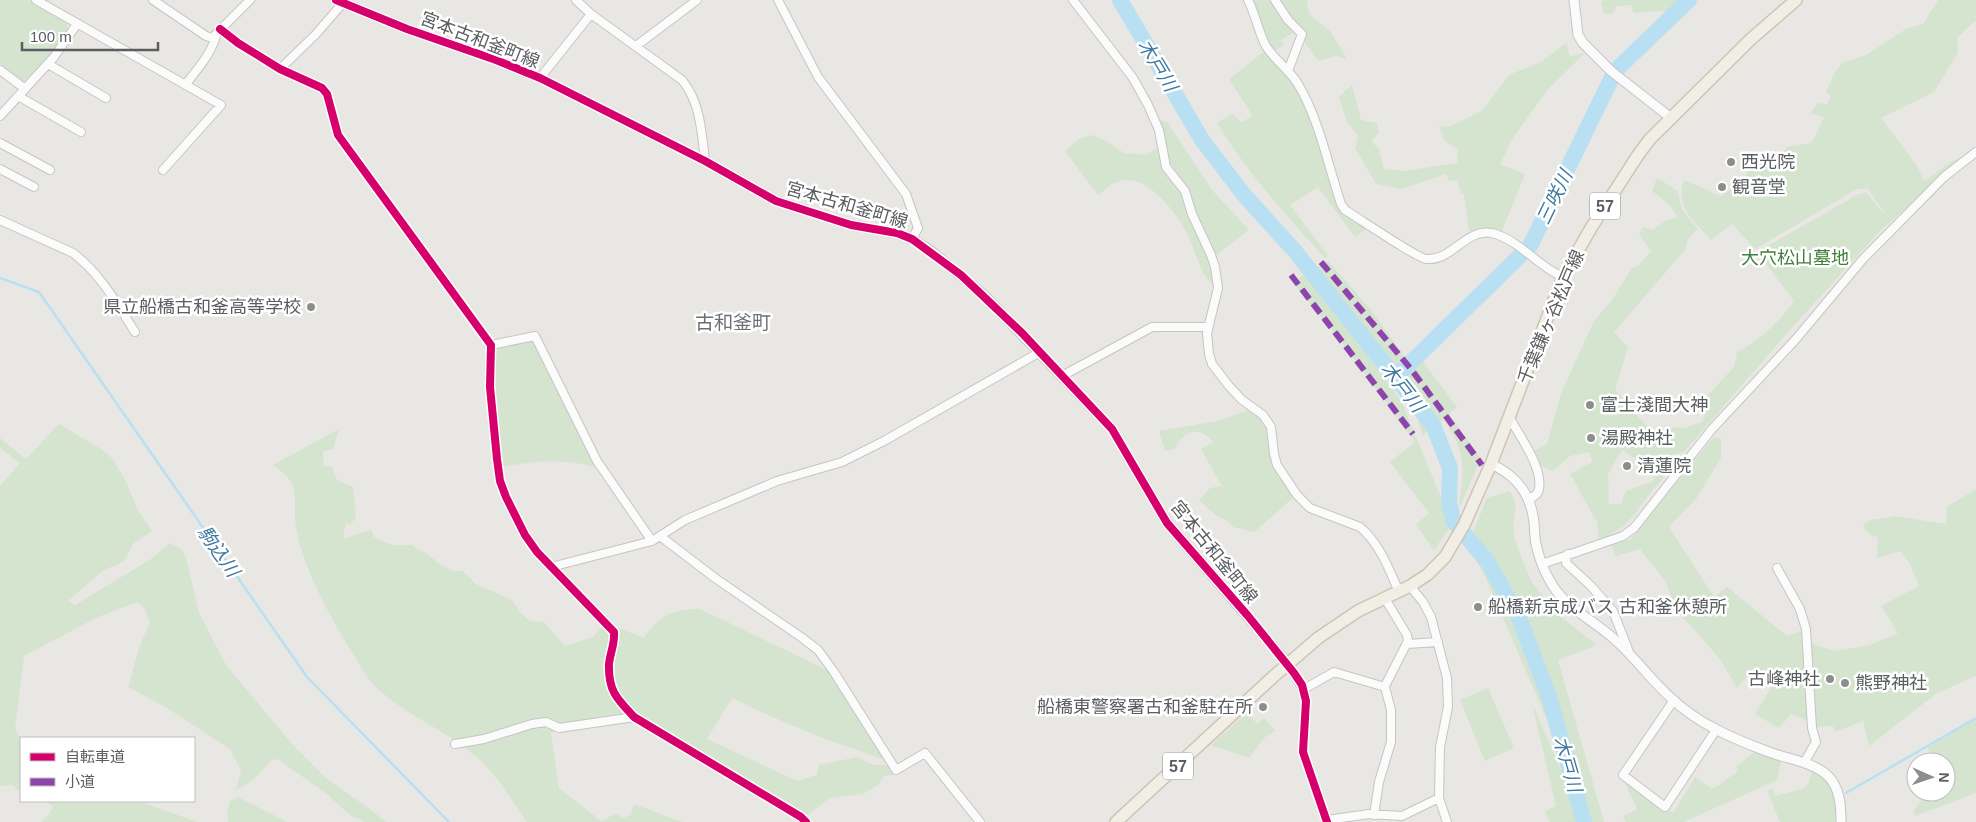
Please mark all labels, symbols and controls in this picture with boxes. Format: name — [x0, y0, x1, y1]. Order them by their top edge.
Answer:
street label: 宮本古和釜町線 — [418, 8, 542, 72]
scale bar — [22, 20, 159, 52]
text: 100 m — [30, 28, 72, 45]
water label: 木戸川 — [1134, 35, 1182, 97]
place label: 西光院 — [1741, 152, 1795, 172]
marker: 西光院 — [1725, 156, 1737, 168]
water label: 三咲川 — [1533, 165, 1577, 227]
place label: 観音堂 — [1732, 177, 1786, 197]
street label: 宮本古和釜町線 — [784, 178, 910, 232]
marker: 観音堂 — [1716, 181, 1728, 193]
road number: 57 — [1590, 192, 1620, 220]
street label: 千葉鎌ヶ谷松戸線 — [1514, 247, 1588, 387]
park label: 大穴松山墓地 — [1741, 248, 1849, 268]
place label: 県立船橋古和釜高等学校 — [103, 297, 301, 317]
marker: 県立船橋古和釜高等学校 — [305, 301, 317, 313]
district label: 古和釜町 — [695, 312, 771, 333]
water label: 木戸川 — [1377, 358, 1430, 418]
place label: 富士淺間大神 — [1600, 395, 1708, 415]
marker: 富士淺間大神 — [1584, 399, 1596, 411]
place label: 湯殿神社 — [1601, 428, 1673, 448]
marker: 湯殿神社 — [1585, 432, 1597, 444]
place label: 清蓮院 — [1637, 456, 1691, 476]
marker: 清蓮院 — [1621, 460, 1633, 472]
street label: 宮本古和釜町線 — [1167, 497, 1261, 607]
water label: 駒込川 — [194, 522, 245, 582]
place label: 船橋新京成バス 古和釜休憩所 — [1488, 597, 1727, 617]
marker: 船橋新京成バス 古和釜休憩所 — [1472, 601, 1484, 613]
place label: 古峰神社 — [1748, 669, 1820, 689]
marker: 古峰神社 — [1824, 673, 1836, 685]
place label: 熊野神社 — [1855, 673, 1927, 693]
marker: 熊野神社 — [1839, 677, 1851, 689]
place label: 船橋東警察署古和釜駐在所 — [1037, 697, 1253, 717]
marker: 船橋東警察署古和釜駐在所 — [1257, 701, 1269, 713]
water label: 木戸川 — [1550, 734, 1586, 796]
legend — [20, 737, 195, 802]
text: 自転車道 — [65, 748, 125, 765]
road number: 57 — [1163, 752, 1193, 779]
north arrow — [1906, 752, 1956, 802]
text: N — [1936, 772, 1952, 783]
text: 小道 — [65, 773, 95, 790]

